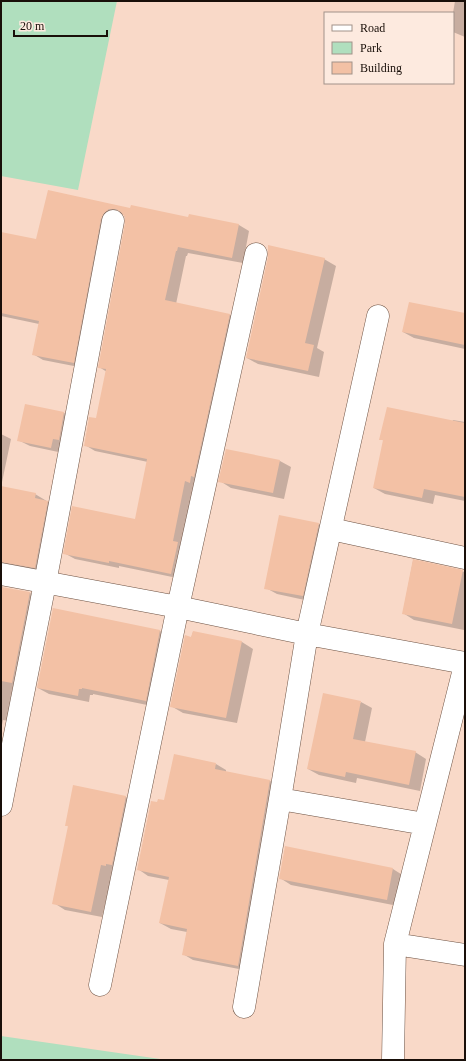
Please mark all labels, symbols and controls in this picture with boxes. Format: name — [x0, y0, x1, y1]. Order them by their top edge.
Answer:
scale bar — [14, 12, 107, 38]
legend — [324, 12, 454, 84]
text: 20 m — [20, 19, 45, 33]
text: Road — [360, 21, 385, 35]
text: Park — [360, 41, 382, 55]
text: Building — [360, 61, 402, 75]

